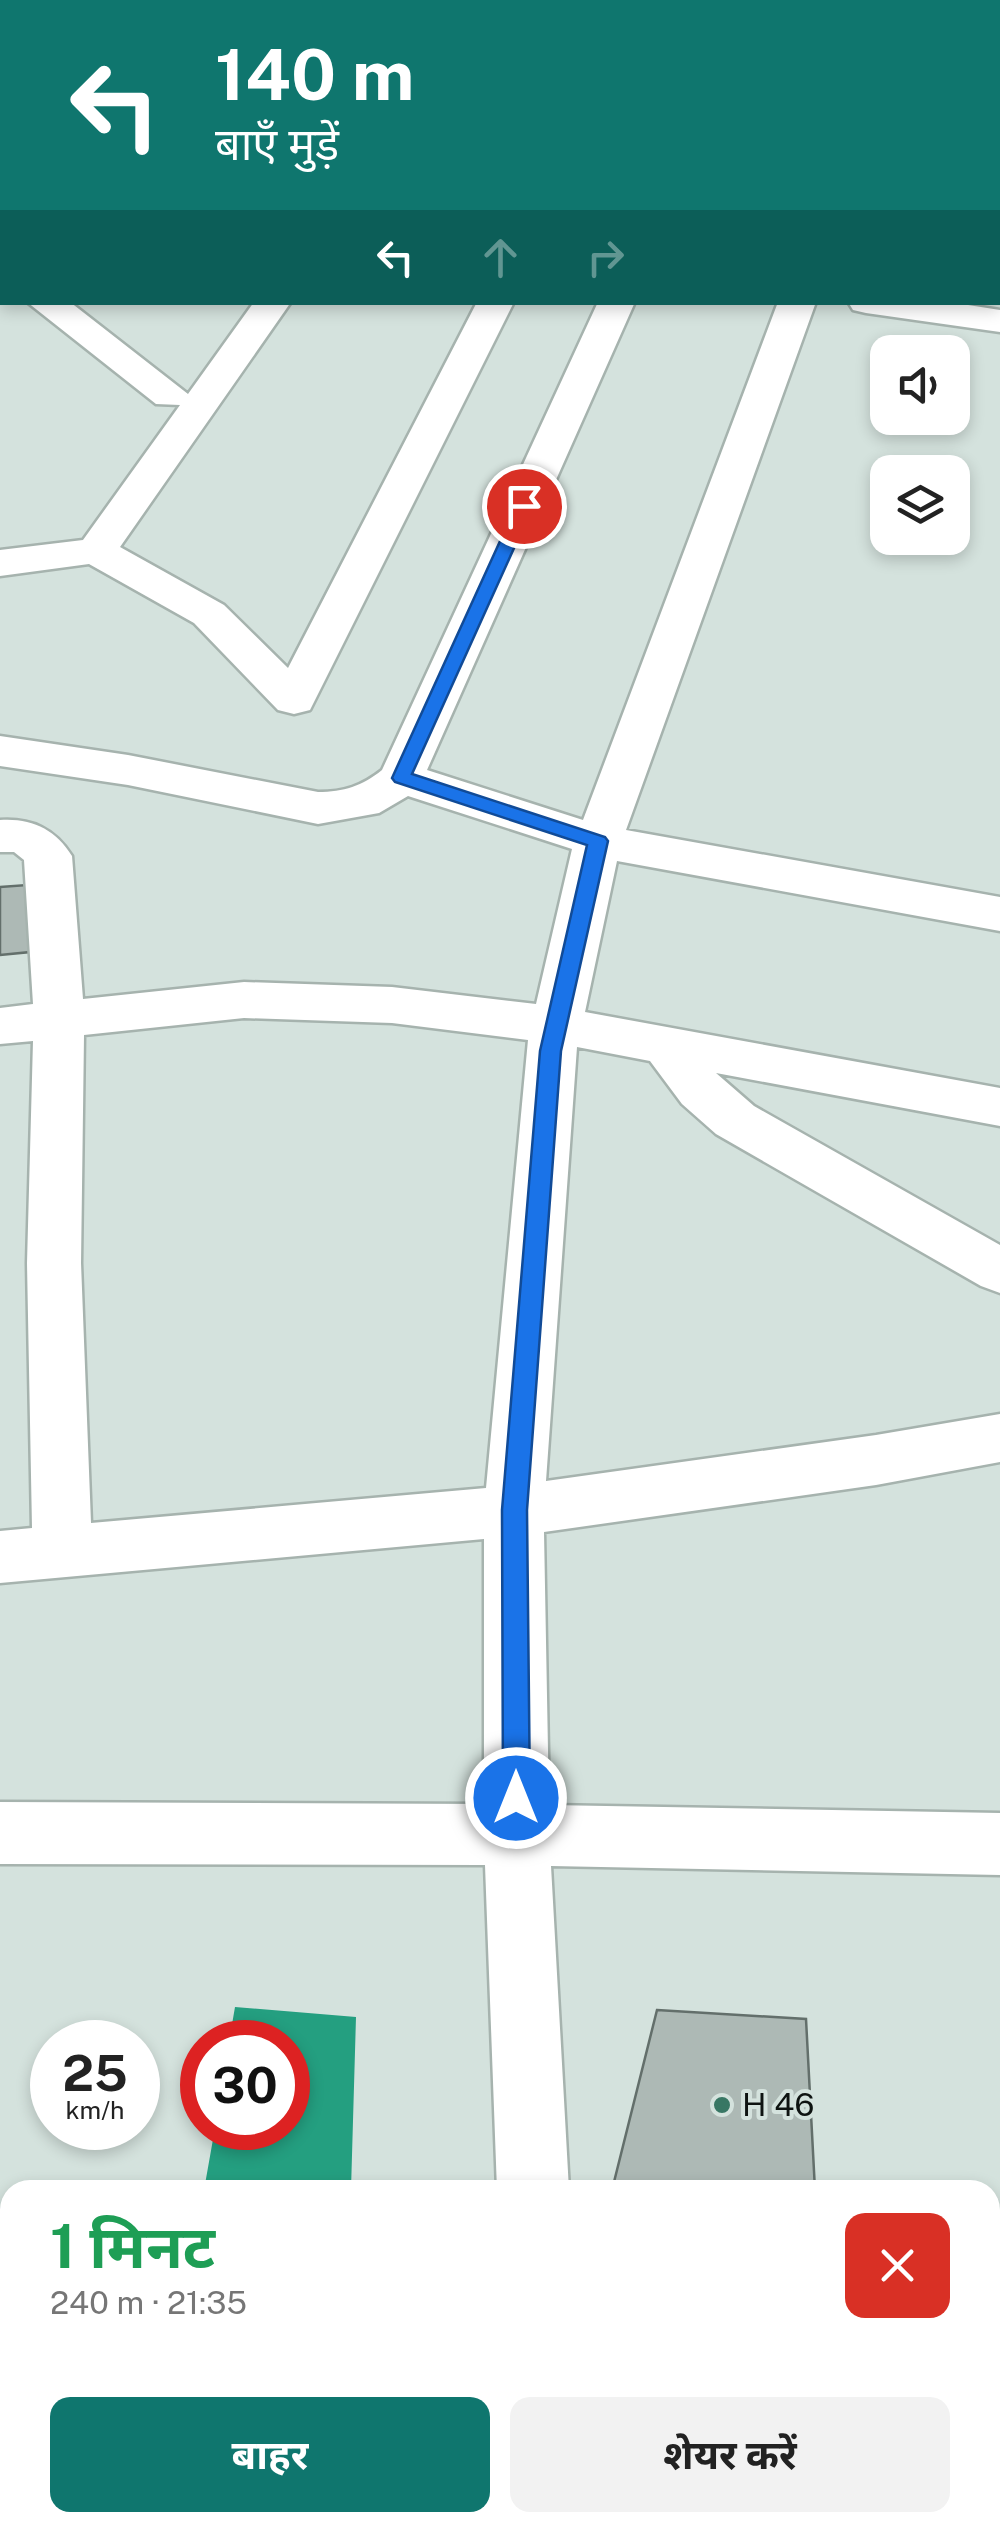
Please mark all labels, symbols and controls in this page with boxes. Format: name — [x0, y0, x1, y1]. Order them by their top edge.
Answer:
text: 140 m — [215, 33, 414, 116]
icon: left — [50, 40, 180, 170]
text: बाएँ मुड़ें — [215, 117, 339, 170]
icon: left — [368, 230, 423, 285]
icon: ahead — [473, 230, 528, 285]
icon: right — [578, 230, 633, 285]
map controls — [870, 335, 970, 555]
button: sound — [870, 335, 970, 435]
button: layers — [870, 455, 970, 555]
pin — [482, 464, 567, 549]
icon: arrive — [497, 479, 552, 534]
position arrow — [464, 1746, 568, 1850]
speed limit sign: 30 — [180, 2020, 310, 2150]
text: 25 — [62, 2043, 128, 2102]
place label: H 46 — [742, 2086, 814, 2123]
marker: H 46 — [711, 2094, 733, 2116]
text: km/h — [66, 2095, 124, 2125]
text: 1 मिनट — [50, 2211, 215, 2282]
button: close — [845, 2213, 950, 2318]
text: 240 m · 21:35 — [50, 2284, 247, 2321]
button: बाहर — [50, 2397, 490, 2512]
button: शेयर करें — [510, 2397, 950, 2512]

